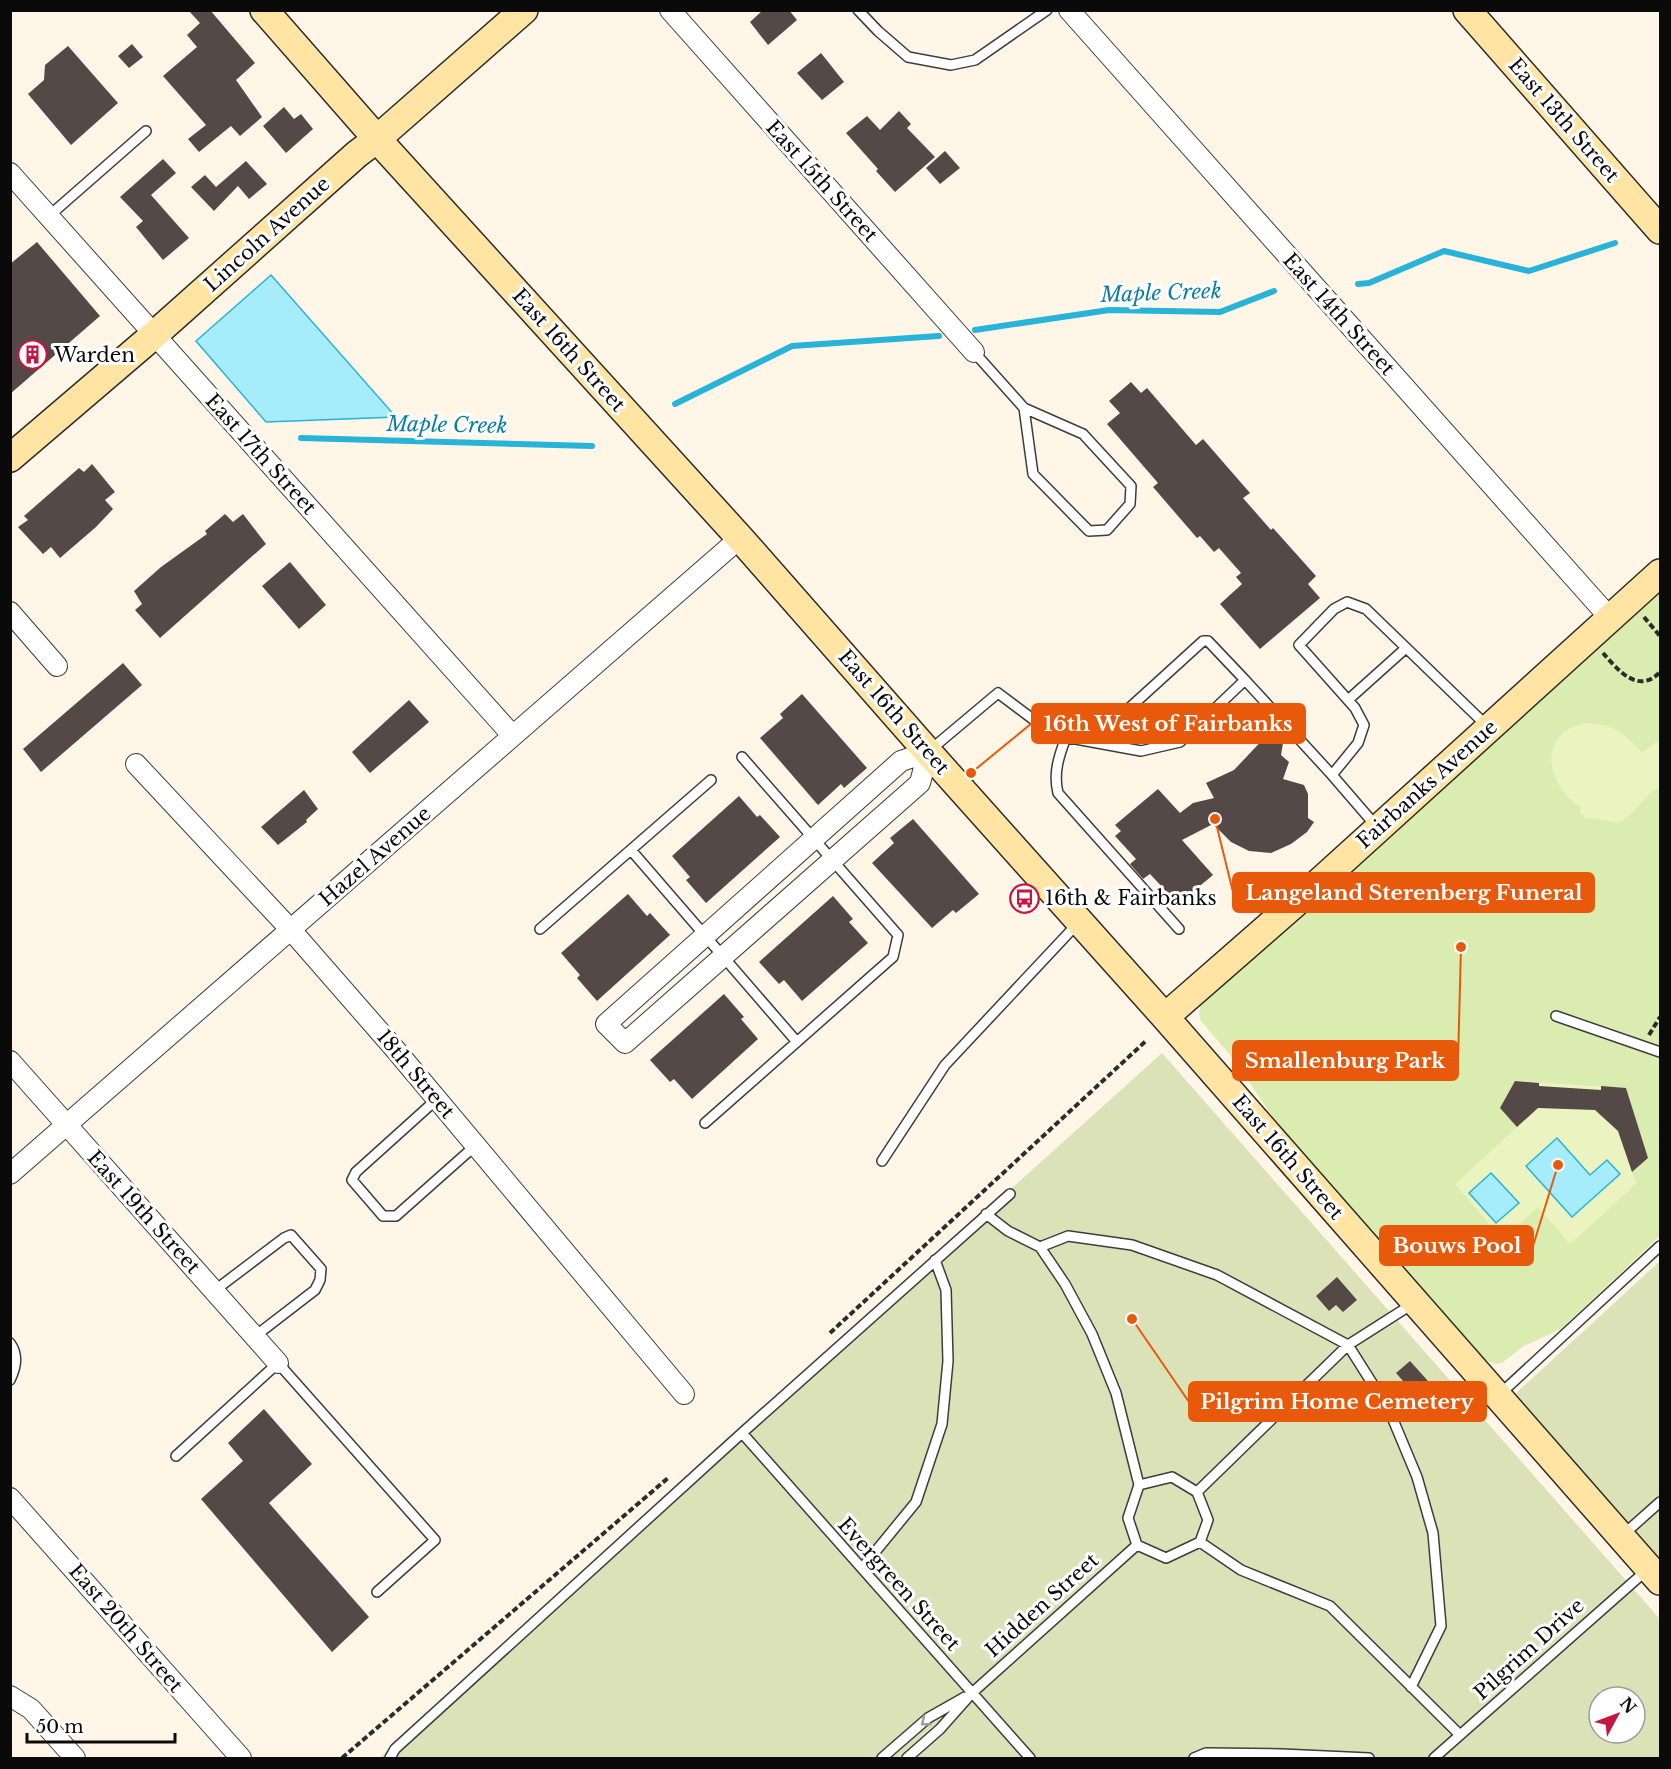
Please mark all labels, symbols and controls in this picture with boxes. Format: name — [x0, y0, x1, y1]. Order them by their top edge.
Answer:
street label: East 13th Street — [1504, 53, 1625, 187]
street label: East 15th Street — [761, 115, 883, 247]
street label: Lincoln Avenue — [199, 171, 335, 297]
street label: East 14th Street — [1278, 248, 1400, 380]
water label: Maple Creek — [1099, 278, 1222, 308]
street label: East 16th Street — [508, 284, 631, 417]
building icon: Warden — [17, 339, 49, 371]
place label: Warden — [53, 343, 135, 367]
street label: East 17th Street — [201, 389, 322, 520]
water label: Maple Creek — [385, 411, 508, 439]
street label: East 16th Street — [833, 645, 955, 779]
callout: 16th West of Fairbanks — [1032, 704, 1305, 743]
text: 16th West of Fairbanks — [1044, 711, 1293, 737]
street label: Fairbanks Avenue — [1352, 715, 1502, 853]
street label: Hazel Avenue — [314, 801, 436, 911]
callout: Langeland Sterenberg Funeral — [1233, 873, 1594, 912]
text: Langeland Sterenberg Funeral — [1245, 880, 1583, 906]
bus stop icon: 16th & Fairbanks — [1008, 882, 1040, 914]
place label: 16th & Fairbanks — [1045, 886, 1217, 910]
street label: 18th Street — [372, 1025, 460, 1124]
callout: Smallenburg Park — [1233, 1041, 1458, 1080]
text: Smallenburg Park — [1245, 1048, 1446, 1074]
street label: East 16th Street — [1227, 1090, 1349, 1224]
street label: East 19th Street — [83, 1146, 206, 1279]
callout: Bouws Pool — [1380, 1226, 1533, 1265]
text: Bouws Pool — [1393, 1233, 1522, 1259]
callout: Pilgrim Home Cemetery — [1189, 1382, 1486, 1421]
text: Pilgrim Home Cemetery — [1200, 1389, 1474, 1415]
street label: Evergreen Street — [833, 1513, 965, 1656]
street label: Hidden Street — [981, 1548, 1104, 1662]
street label: East 20th Street — [64, 1559, 188, 1697]
street label: Pilgrim Drive — [1469, 1593, 1589, 1705]
north arrow — [1587, 1685, 1647, 1745]
text: N — [1616, 1693, 1641, 1717]
scale bar — [27, 1706, 176, 1744]
one-way arrow — [920, 1714, 931, 1725]
text: 50 m — [36, 1716, 84, 1738]

